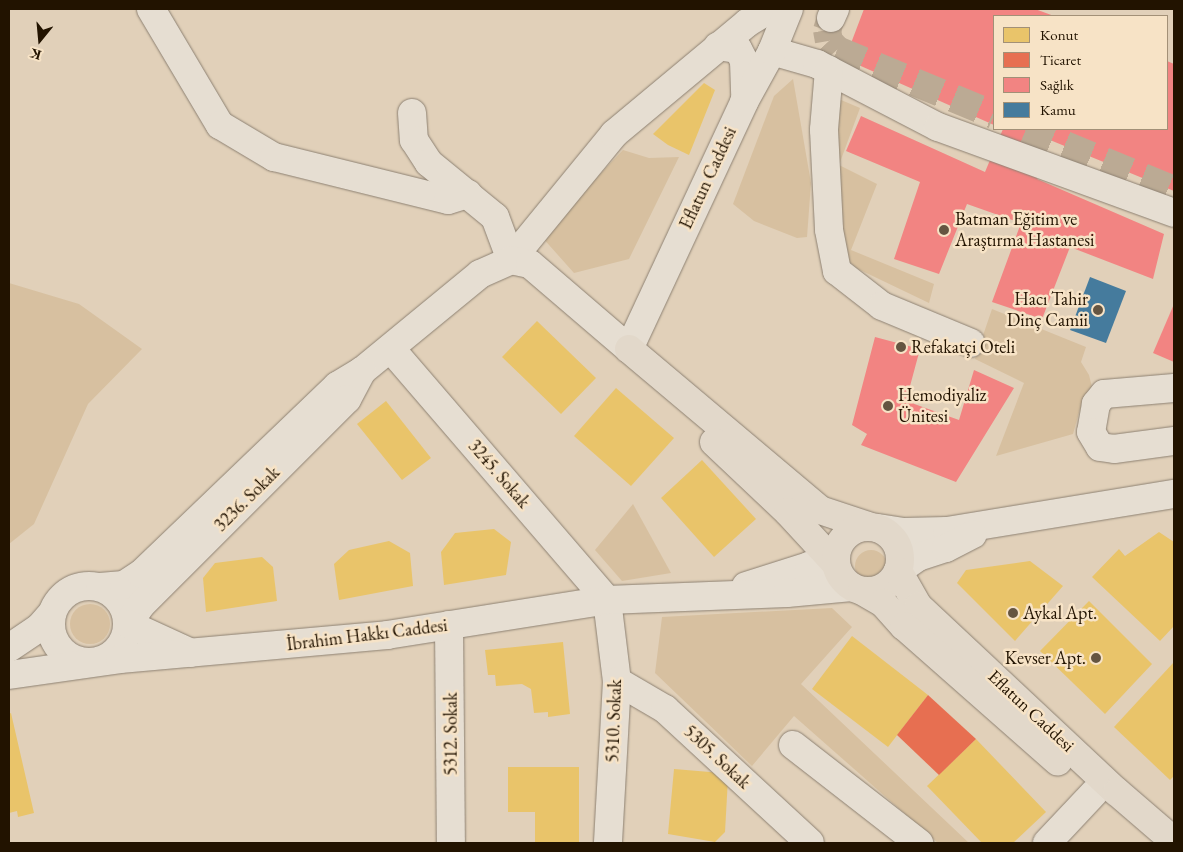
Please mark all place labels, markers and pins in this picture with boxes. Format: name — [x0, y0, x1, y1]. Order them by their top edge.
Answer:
place label: Batman Eğitim ve Araştırma Hastanesi — [955, 209, 1094, 252]
marker: Batman Eğitim ve Araştırma Hastanesi — [937, 223, 951, 237]
place label: Hacı Tahir Dinç Camii — [1007, 289, 1088, 332]
marker: Hacı Tahir Dinç Camii — [1092, 304, 1104, 316]
place label: Refakatçi Oteli — [911, 336, 1015, 358]
marker: Refakatçi Oteli — [895, 341, 907, 353]
place label: Hemodiyaliz Ünitesi — [898, 385, 986, 428]
marker: Hemodiyaliz Ünitesi — [882, 400, 894, 412]
place label: Aykal Apt. — [1023, 602, 1097, 624]
marker: Aykal Apt. — [1007, 607, 1019, 619]
place label: Kevser Apt. — [1005, 647, 1086, 669]
marker: Kevser Apt. — [1090, 652, 1102, 664]

